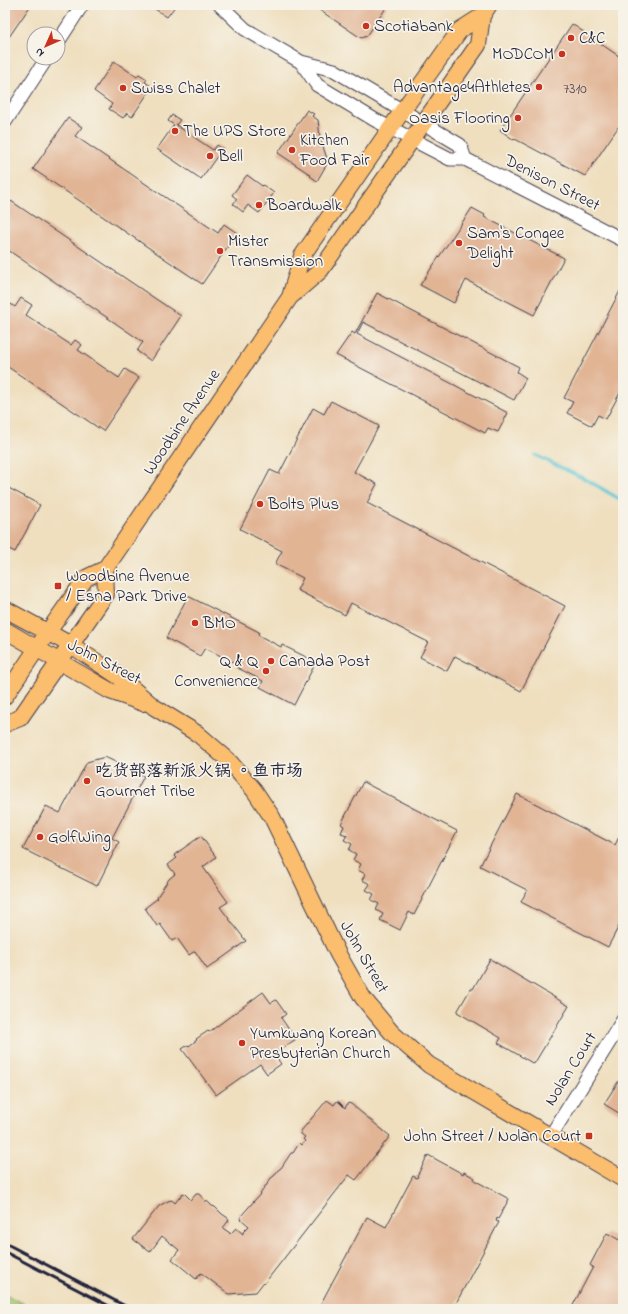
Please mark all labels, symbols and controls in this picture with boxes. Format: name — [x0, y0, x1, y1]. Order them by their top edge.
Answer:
place label: Scotiabank — [374, 14, 454, 39]
marker: Scotiabank — [361, 21, 371, 31]
north arrow — [26, 26, 66, 66]
place label: C&C — [579, 26, 605, 51]
marker: C&C — [566, 33, 576, 43]
place label: MODCOM — [492, 42, 554, 67]
text: N — [31, 44, 48, 61]
marker: MODCOM — [557, 49, 567, 59]
place label: Advantage4Athletes — [393, 75, 531, 102]
place label: Swiss Chalet — [131, 76, 221, 101]
house number: 7310 — [563, 78, 587, 100]
marker: Advantage4Athletes — [534, 82, 544, 92]
marker: Swiss Chalet — [118, 83, 128, 93]
place label: Oasis Flooring — [409, 106, 510, 133]
marker: Oasis Flooring — [513, 113, 523, 123]
place label: The UPS Store — [183, 119, 286, 144]
marker: The UPS Store — [170, 126, 180, 136]
place label: Kitchen Food Fair — [299, 128, 370, 173]
place label: Bell — [217, 144, 243, 169]
marker: Kitchen Food Fair — [287, 145, 297, 155]
street label: Denison Street — [499, 148, 604, 218]
marker: Bell — [205, 151, 215, 161]
place label: Boardwalk — [266, 193, 342, 218]
marker: Boardwalk — [254, 200, 264, 210]
place label: Sam's Congee Delight — [466, 221, 565, 268]
place label: Mister Transmission — [228, 229, 323, 274]
marker: Sam's Congee Delight — [454, 238, 464, 248]
marker: Mister Transmission — [215, 246, 225, 256]
street label: Woodbine Avenue — [137, 363, 227, 480]
place label: Bolts Plus — [267, 492, 339, 517]
marker: Bolts Plus — [255, 499, 265, 509]
place label: Woodbine Avenue / Esna Park Drive — [66, 564, 190, 609]
marker: Woodbine Avenue / Esna Park Drive — [53, 581, 63, 591]
place label: BMO — [202, 611, 236, 636]
marker: BMO — [190, 618, 200, 628]
street label: John Street — [63, 633, 146, 691]
place label: Q & Q Convenience — [174, 649, 259, 694]
place label: Canada Post — [279, 649, 370, 674]
marker: Canada Post — [266, 656, 276, 666]
marker: Q & Q Convenience — [261, 666, 271, 676]
place label: 吃货部落新派火锅 。鱼市场 Gourmet Tribe — [95, 759, 303, 804]
marker: 吃货部落新派火锅 。鱼市场 Gourmet Tribe — [82, 776, 92, 786]
place label: GolfWing — [48, 825, 111, 852]
marker: GolfWing — [35, 832, 45, 842]
street label: John Street — [333, 916, 395, 998]
place label: Yumkwang Korean Presbyterian Church — [250, 1021, 390, 1067]
street label: Nolan Court — [538, 1027, 604, 1111]
marker: Yumkwang Korean Presbyterian Church — [237, 1038, 247, 1048]
place label: John Street / Nolan Court — [404, 1124, 581, 1149]
marker: John Street / Nolan Court — [584, 1131, 594, 1141]

